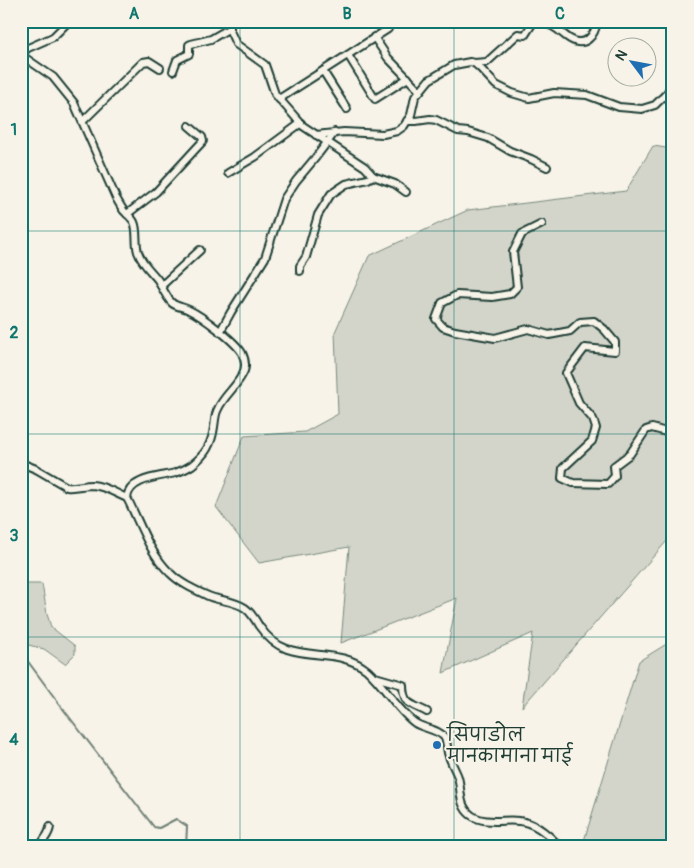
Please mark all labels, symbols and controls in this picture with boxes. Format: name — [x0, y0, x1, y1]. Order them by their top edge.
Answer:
text: A — [129, 4, 140, 24]
text: B — [342, 4, 352, 24]
text: C — [555, 4, 565, 24]
north arrow — [606, 38, 656, 88]
text: N — [612, 47, 631, 64]
text: 1 — [11, 120, 17, 140]
text: 2 — [10, 323, 19, 343]
text: 3 — [10, 526, 19, 546]
place label: सिपाडोल मानकामाना माई — [446, 721, 574, 768]
text: 4 — [9, 730, 19, 750]
marker: सिपाडोल मानकामाना माई — [431, 739, 443, 751]

